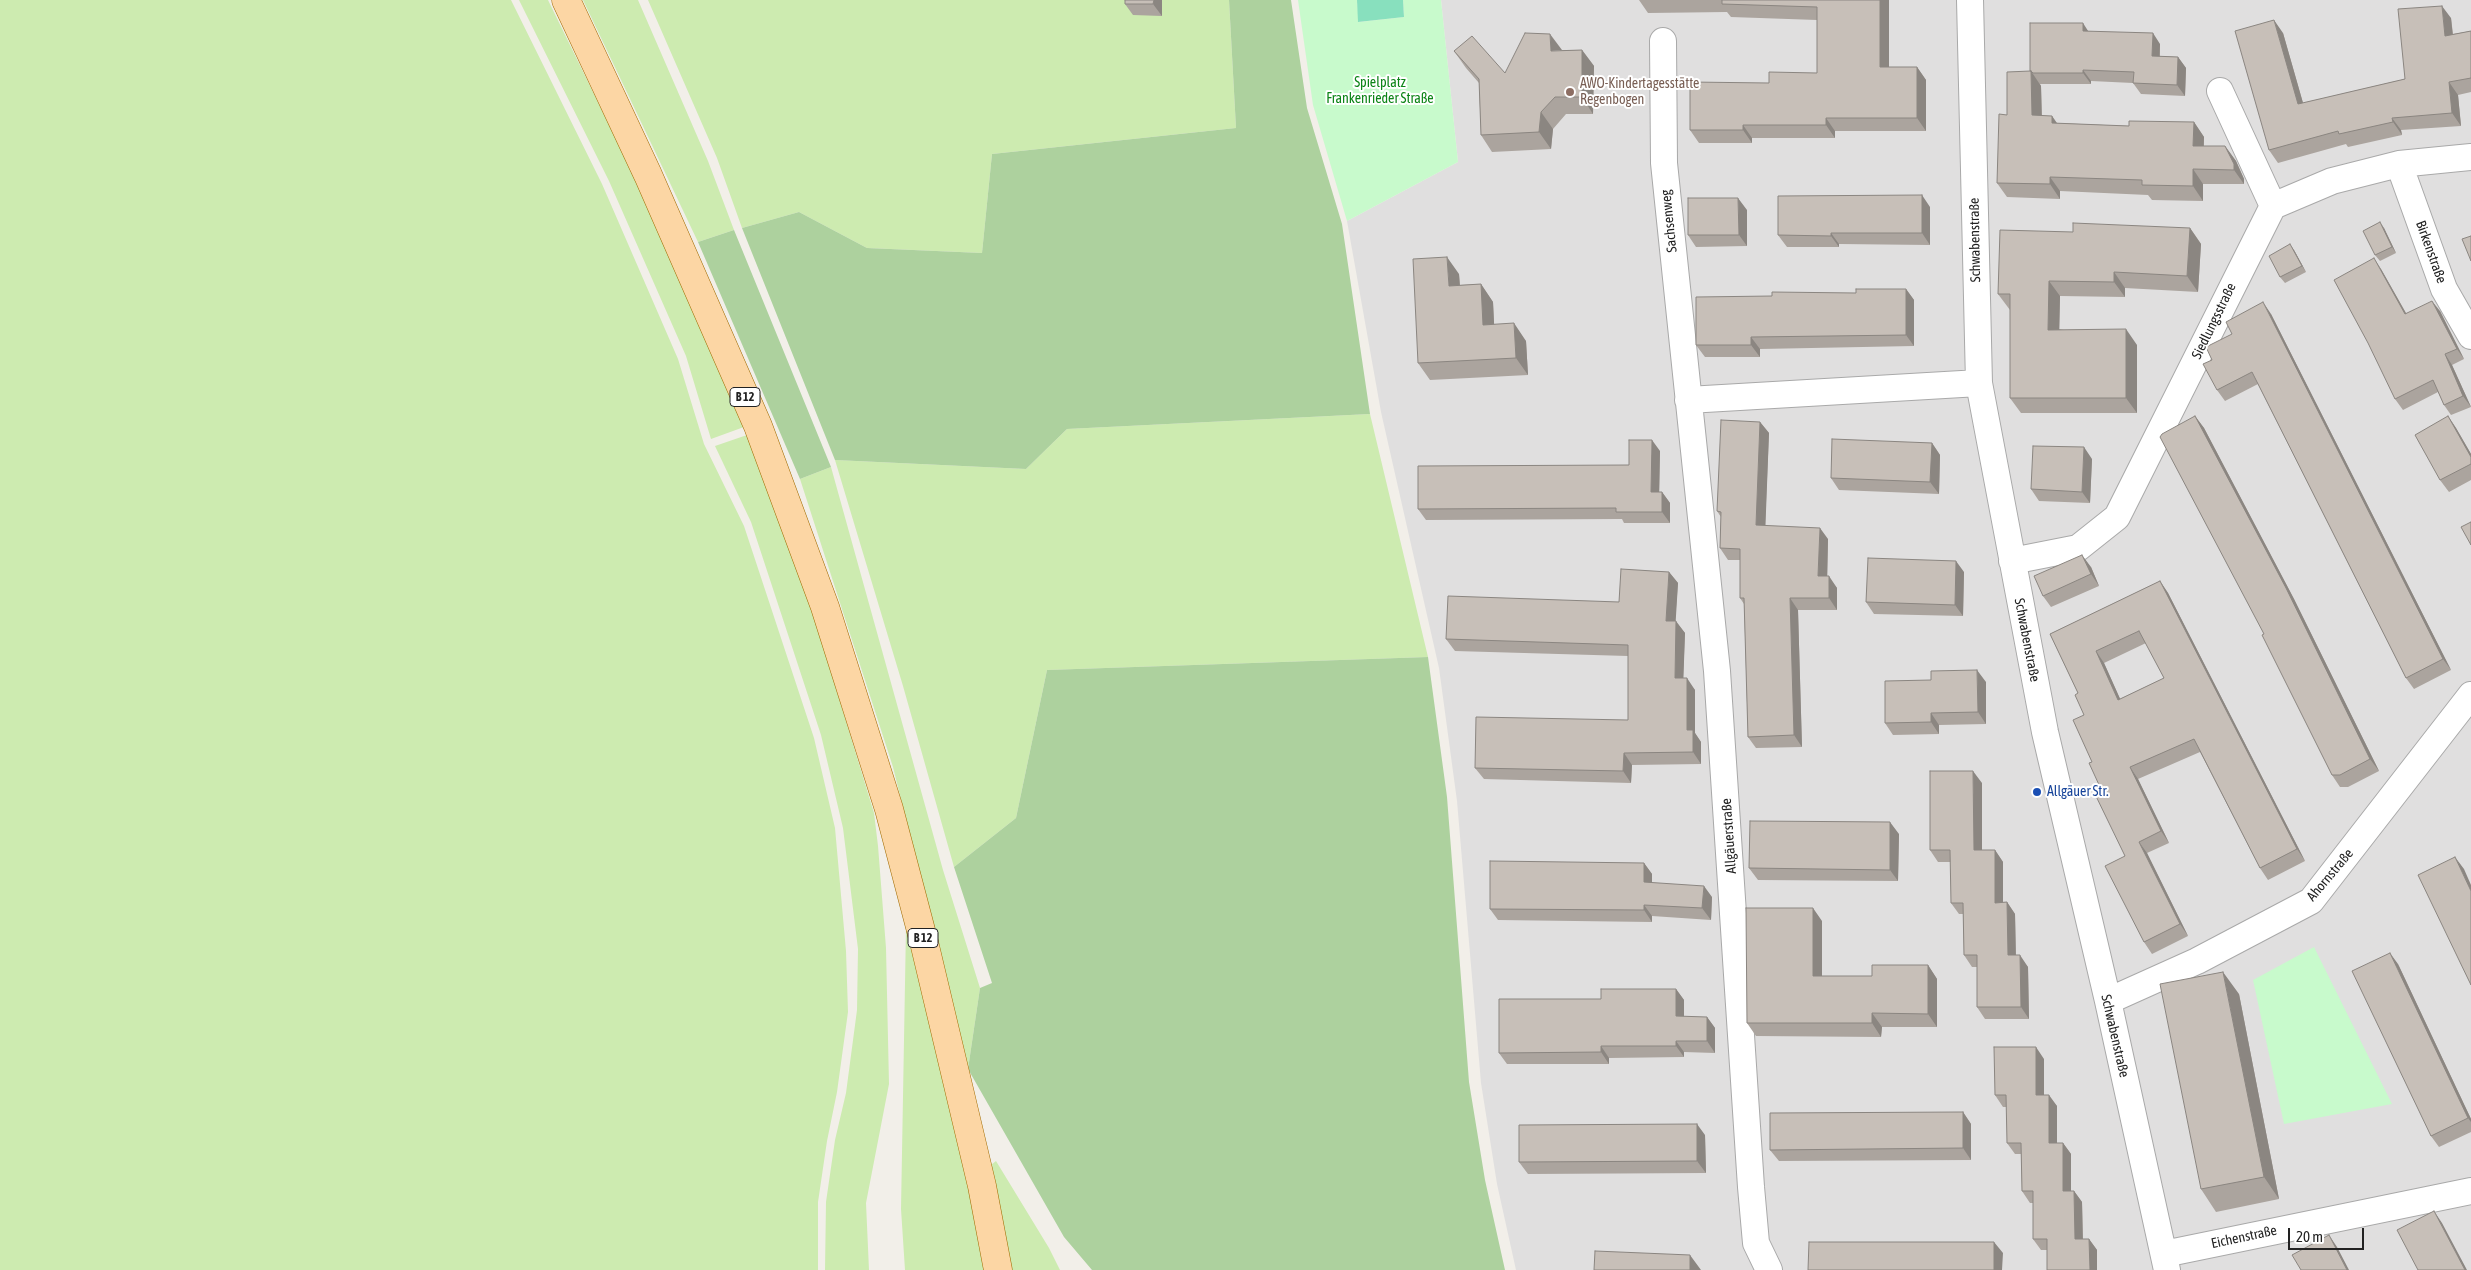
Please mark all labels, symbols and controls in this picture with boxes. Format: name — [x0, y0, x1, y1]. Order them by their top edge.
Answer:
park label: Spielplatz Frankenrieder Straße — [1326, 75, 1434, 108]
place label: AWO-Kindertagesstätte Regenbogen — [1580, 76, 1699, 108]
marker: AWO-Kindertagesstätte Regenbogen — [1564, 86, 1576, 98]
street label: Sachsenweg — [1657, 189, 1681, 253]
street label: Schwabenstraße — [1966, 198, 1984, 282]
street label: Birkenstraße — [2412, 218, 2450, 286]
street label: Siedlungsstraße — [2188, 280, 2240, 362]
road number: B 12 — [730, 388, 760, 407]
street label: Schwabenstraße — [2011, 597, 2043, 683]
place label: Allgäuer Str. — [2047, 784, 2108, 800]
marker: Allgäuer Str. — [2031, 786, 2043, 798]
street label: Allgäuerstraße — [1718, 798, 1740, 874]
street label: Ahornstraße — [2303, 845, 2357, 905]
road number: B 12 — [908, 928, 938, 948]
street label: Schwabenstraße — [2097, 993, 2133, 1079]
scale bar — [2291, 1218, 2367, 1250]
street label: Eichenstraße — [2210, 1222, 2278, 1252]
text: 20 m — [2296, 1228, 2323, 1245]

